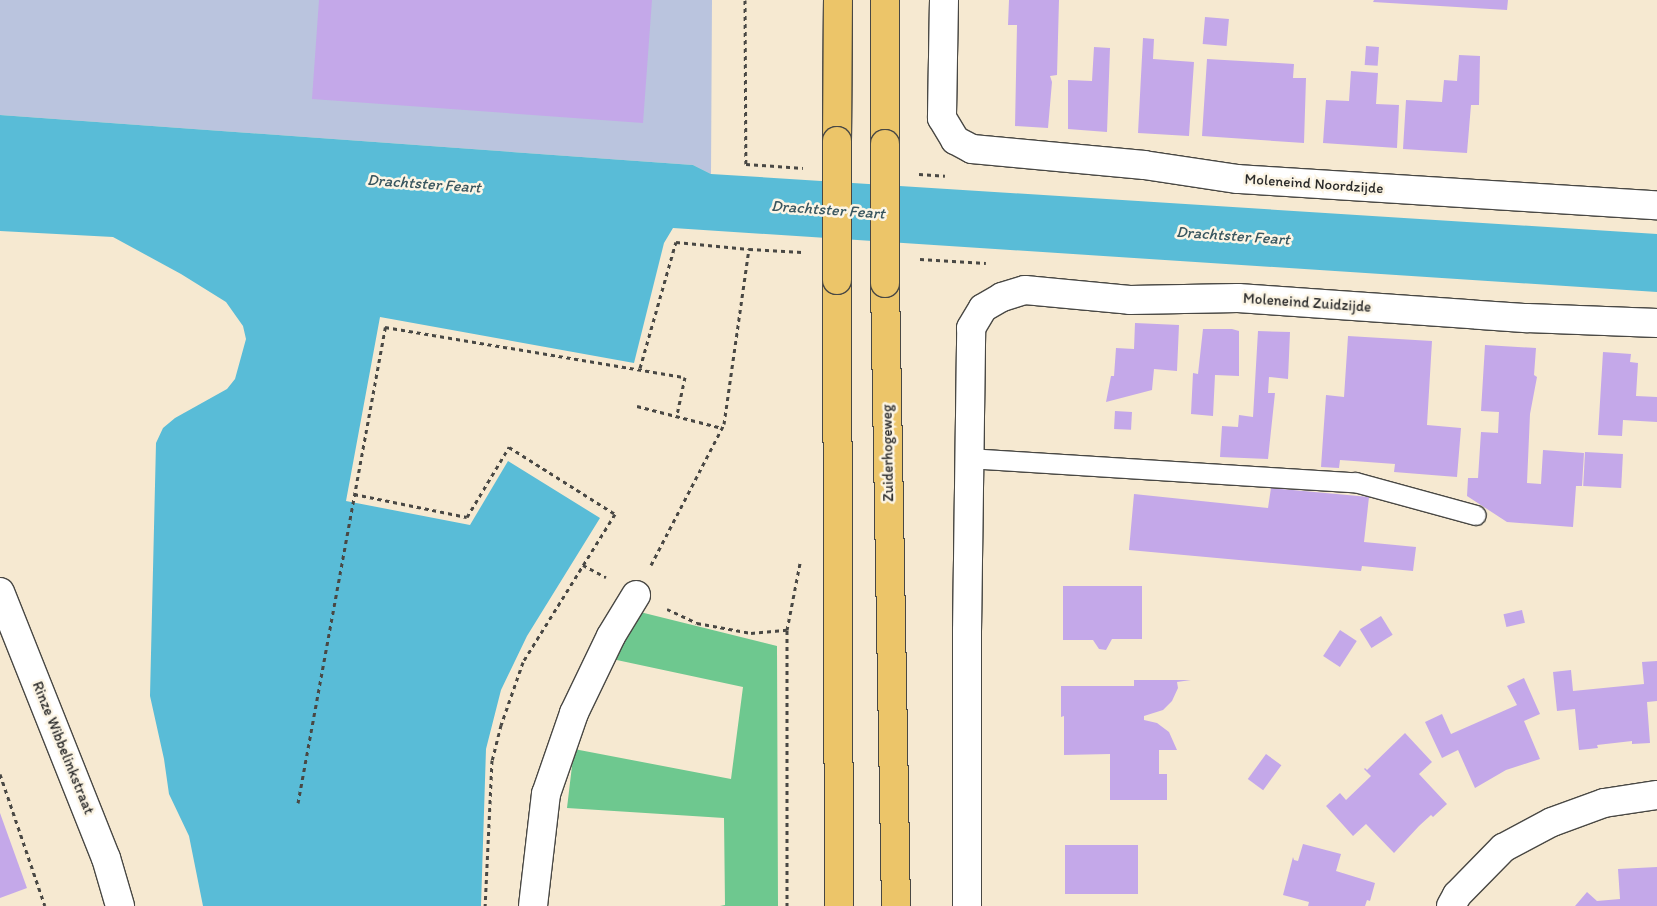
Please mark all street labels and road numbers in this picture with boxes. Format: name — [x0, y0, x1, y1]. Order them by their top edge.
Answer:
street label: Moleneind Noordzijde — [1244, 170, 1384, 198]
street label: Moleneind Zuidzijde — [1242, 290, 1372, 316]
street label: Zuiderhogeweg — [878, 404, 898, 502]
street label: Rinze Wibbelinkstraat — [28, 679, 98, 817]

